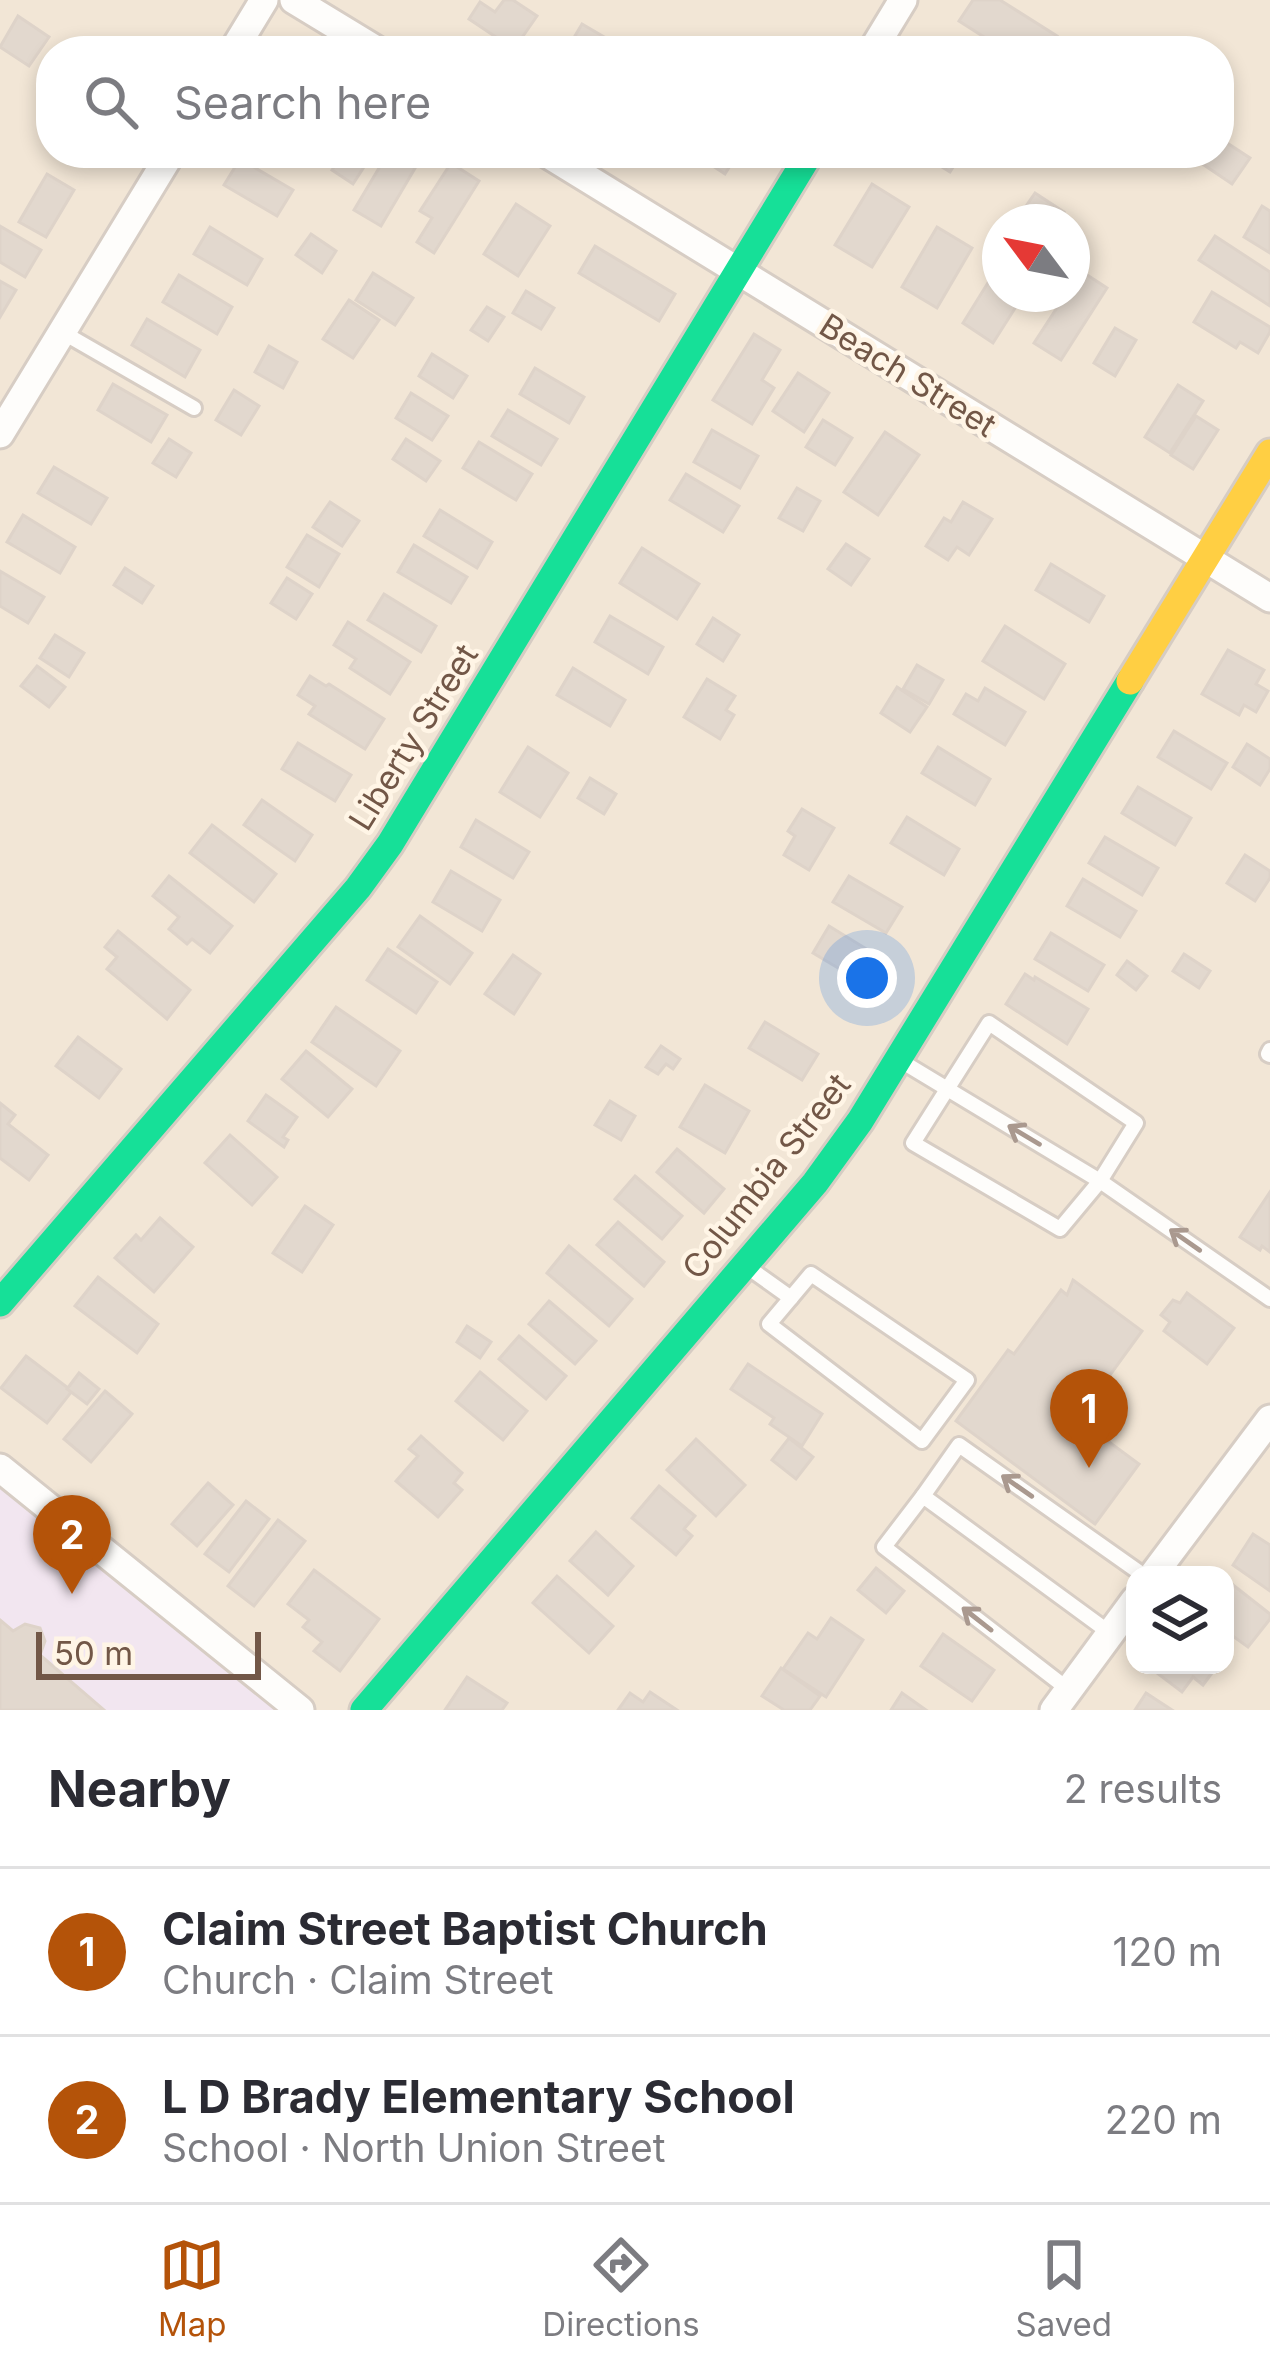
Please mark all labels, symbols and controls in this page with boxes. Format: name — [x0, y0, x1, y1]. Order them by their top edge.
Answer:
search box — [36, 36, 1234, 168]
icon: search — [78, 69, 144, 135]
text: Search here — [174, 75, 431, 130]
north arrow — [982, 204, 1090, 312]
street label: Beach Street — [812, 305, 1004, 445]
street label: Liberty Street — [340, 637, 486, 837]
your location — [837, 948, 897, 1008]
street label: Columbia Street — [673, 1065, 859, 1287]
one-way arrow — [1008, 1123, 1042, 1147]
one-way arrow — [1169, 1228, 1202, 1253]
pin: 1 — [1050, 1369, 1128, 1468]
one-way arrow — [1001, 1474, 1034, 1499]
pin: 2 — [33, 1495, 111, 1594]
map controls — [1126, 1566, 1234, 1674]
button: layers — [1126, 1566, 1234, 1674]
one-way arrow — [961, 1606, 993, 1632]
scale bar — [36, 1626, 261, 1679]
text: 50 m — [54, 1633, 133, 1673]
text: Nearby — [48, 1758, 231, 1819]
text: 2 results — [1064, 1765, 1222, 1812]
text: Claim Street Baptist Church — [162, 1901, 768, 1956]
text: 1 — [79, 1928, 95, 1975]
text: 120 m — [1113, 1928, 1222, 1975]
text: Church · Claim Street — [162, 1956, 554, 2003]
text: L D Brady Elementary School — [162, 2069, 795, 2124]
text: 2 — [75, 2096, 99, 2143]
text: 220 m — [1105, 2096, 1222, 2143]
text: School · North Union Street — [162, 2124, 666, 2171]
tab: Map — [158, 2232, 226, 2344]
tab: Directions — [542, 2232, 700, 2344]
tab: Saved — [1015, 2232, 1112, 2344]

